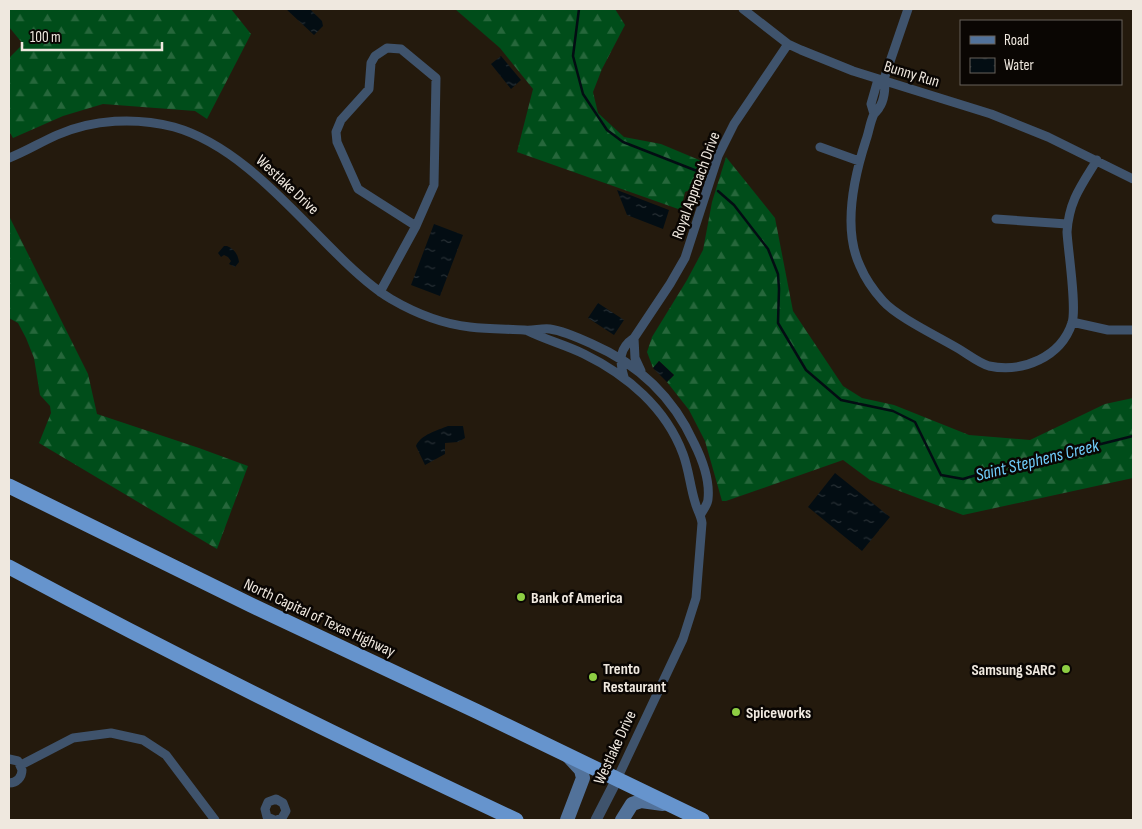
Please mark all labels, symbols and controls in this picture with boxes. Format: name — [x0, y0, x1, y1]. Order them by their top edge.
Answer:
scale bar — [22, 20, 162, 52]
legend — [960, 20, 1122, 85]
text: 100 m — [30, 28, 61, 47]
text: Road — [1004, 31, 1029, 50]
text: Water — [1004, 56, 1035, 75]
street label: Bunny Run — [881, 57, 942, 92]
street label: Royal Approach Drive — [668, 129, 725, 242]
street label: Westlake Drive — [252, 151, 322, 219]
water label: Saint Stephens Creek — [973, 435, 1102, 486]
street label: North Capital of Texas Highway — [241, 575, 398, 662]
place label: Bank of America — [531, 589, 623, 608]
marker: Bank of America — [515, 591, 527, 603]
place label: Trento Restaurant — [603, 660, 666, 697]
place label: Samsung SARC — [971, 661, 1056, 680]
marker: Samsung SARC — [1060, 663, 1072, 675]
marker: Trento Restaurant — [587, 671, 599, 683]
place label: Spiceworks — [746, 704, 811, 723]
marker: Spiceworks — [730, 706, 742, 718]
street label: Westlake Drive — [590, 708, 641, 787]

